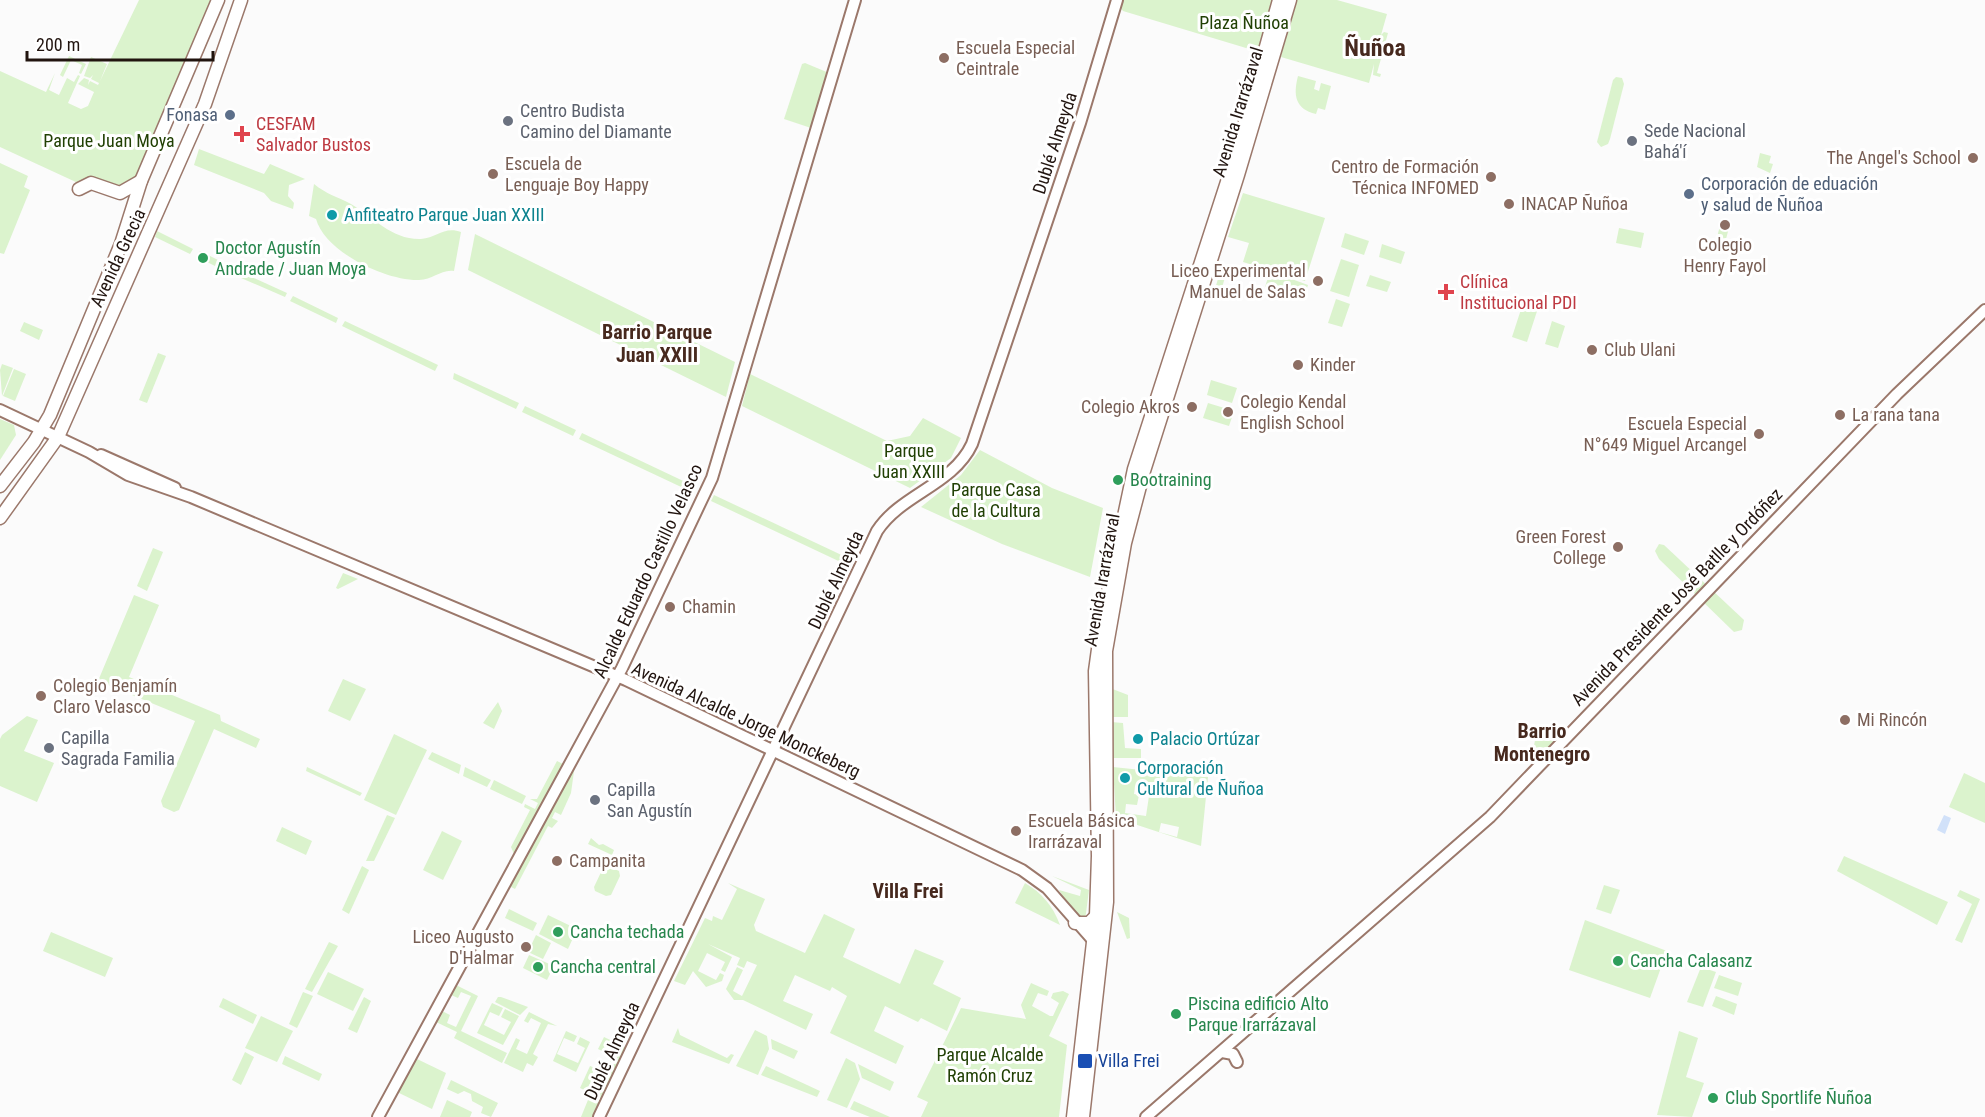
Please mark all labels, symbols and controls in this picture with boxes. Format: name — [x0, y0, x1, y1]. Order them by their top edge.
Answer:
park label: Plaza Ñuñoa — [1199, 12, 1289, 33]
scale bar — [27, 24, 213, 62]
text: 200 m — [36, 34, 80, 55]
district label: Ñuñoa — [1344, 34, 1406, 62]
place label: Escuela Especial Ceintrale — [956, 37, 1075, 79]
street label: Avenida Irarrázaval — [1208, 44, 1267, 179]
marker: Escuela Especial Ceintrale — [937, 51, 951, 65]
street label: Dublé Almeyda — [1028, 89, 1081, 196]
place label: Centro Budista Camino del Diamante — [520, 100, 672, 142]
place label: Fonasa — [166, 104, 218, 125]
marker: Fonasa — [223, 108, 237, 122]
place label: CESFAM Salvador Bustos — [256, 113, 371, 155]
marker: Centro Budista Camino del Diamante — [501, 114, 515, 128]
place label: Sede Nacional Bahá'í — [1644, 120, 1746, 162]
marker: CESFAM Salvador Bustos — [233, 125, 251, 143]
park label: Parque Juan Moya — [43, 130, 175, 151]
marker: Sede Nacional Bahá'í — [1625, 134, 1639, 148]
place label: The Angel's School — [1827, 147, 1961, 168]
marker: The Angel's School — [1966, 151, 1980, 165]
place label: Escuela de Lenguaje Boy Happy — [505, 153, 649, 195]
place label: Centro de Formación Técnica INFOMED — [1331, 156, 1479, 198]
marker: Escuela de Lenguaje Boy Happy — [486, 167, 500, 181]
marker: Centro de Formación Técnica INFOMED — [1484, 170, 1498, 184]
place label: Corporación de eduación y salud de Ñuñoa — [1701, 173, 1878, 215]
marker: Corporación de eduación y salud de Ñuñoa — [1682, 187, 1696, 201]
place label: INACAP Ñuñoa — [1521, 193, 1628, 214]
marker: INACAP Ñuñoa — [1502, 197, 1516, 211]
place label: Anfiteatro Parque Juan XXIII — [344, 204, 544, 225]
street label: Avenida Grecia — [86, 205, 149, 310]
marker: Anfiteatro Parque Juan XXIII — [325, 208, 339, 222]
marker: Colegio Henry Fayol — [1718, 218, 1732, 232]
place label: Colegio Henry Fayol — [1684, 234, 1766, 276]
place label: Doctor Agustín Andrade / Juan Moya — [215, 237, 366, 279]
marker: Doctor Agustín Andrade / Juan Moya — [196, 251, 210, 265]
place label: Liceo Experimental Manuel de Salas — [1171, 260, 1306, 302]
place label: Clínica Institucional PDI — [1460, 271, 1577, 313]
marker: Liceo Experimental Manuel de Salas — [1311, 274, 1325, 288]
marker: Clínica Institucional PDI — [1437, 283, 1455, 301]
district label: Barrio Parque Juan XXIII — [602, 320, 712, 367]
place label: Club Ulani — [1604, 339, 1676, 360]
marker: Club Ulani — [1585, 343, 1599, 357]
place label: Kinder — [1310, 354, 1356, 375]
marker: Kinder — [1291, 358, 1305, 372]
place label: Colegio Kendal English School — [1240, 391, 1346, 433]
place label: Colegio Akros — [1081, 396, 1180, 417]
marker: Colegio Akros — [1185, 400, 1199, 414]
place label: La rana tana — [1852, 404, 1940, 425]
marker: Colegio Kendal English School — [1221, 405, 1235, 419]
marker: La rana tana — [1833, 408, 1847, 422]
place label: Escuela Especial N°649 Miguel Arcangel — [1584, 413, 1747, 455]
marker: Escuela Especial N°649 Miguel Arcangel — [1752, 427, 1766, 441]
park label: Parque Juan XXIII — [873, 440, 945, 482]
street label: Alcalde Eduardo Castillo Velasco — [589, 460, 706, 681]
place label: Bootraining — [1130, 469, 1212, 490]
marker: Bootraining — [1111, 473, 1125, 487]
park label: Parque Casa de la Cultura — [951, 479, 1041, 521]
street label: Avenida Presidente José Batlle y Ordóñez — [1567, 483, 1787, 710]
street label: Avenida Irarrázaval — [1079, 512, 1124, 648]
place label: Green Forest College — [1516, 526, 1606, 568]
street label: Dublé Almeyda — [804, 527, 867, 632]
marker: Green Forest College — [1611, 540, 1625, 554]
place label: Chamin — [682, 596, 736, 617]
marker: Chamin — [663, 600, 677, 614]
street label: Avenida Alcalde Jorge Monckeberg — [629, 657, 864, 782]
place label: Colegio Benjamín Claro Velasco — [53, 675, 177, 717]
marker: Colegio Benjamín Claro Velasco — [34, 689, 48, 703]
place label: Mi Rincón — [1857, 709, 1927, 730]
marker: Mi Rincón — [1838, 713, 1852, 727]
district label: Barrio Montenegro — [1494, 719, 1590, 766]
place label: Capilla Sagrada Familia — [61, 727, 175, 769]
place label: Palacio Ortúzar — [1150, 728, 1260, 749]
marker: Palacio Ortúzar — [1131, 732, 1145, 746]
marker: Capilla Sagrada Familia — [42, 741, 56, 755]
place label: Corporación Cultural de Ñuñoa — [1137, 757, 1264, 799]
marker: Corporación Cultural de Ñuñoa — [1118, 771, 1132, 785]
place label: Capilla San Agustín — [607, 779, 692, 821]
marker: Capilla San Agustín — [588, 793, 602, 807]
place label: Escuela Básica Irarrázaval — [1028, 810, 1135, 852]
marker: Escuela Básica Irarrázaval — [1009, 824, 1023, 838]
place label: Campanita — [569, 850, 646, 871]
marker: Campanita — [550, 854, 564, 868]
district label: Villa Frei — [872, 879, 944, 903]
place label: Cancha techada — [570, 921, 684, 942]
marker: Cancha techada — [551, 925, 565, 939]
place label: Liceo Augusto D'Halmar — [412, 926, 515, 968]
marker: Liceo Augusto D'Halmar — [519, 940, 533, 954]
place label: Cancha Calasanz — [1630, 950, 1752, 971]
marker: Cancha Calasanz — [1611, 954, 1625, 968]
place label: Cancha central — [550, 956, 656, 977]
marker: Cancha central — [531, 960, 545, 974]
place label: Piscina edificio Alto Parque Irarrázaval — [1188, 993, 1329, 1035]
street label: Dublé Almeyda — [580, 998, 643, 1103]
marker: Piscina edificio Alto Parque Irarrázaval — [1169, 1007, 1183, 1021]
park label: Parque Alcalde Ramón Cruz — [936, 1044, 1044, 1086]
place label: Villa Frei — [1098, 1050, 1160, 1071]
marker: Villa Frei — [1076, 1052, 1094, 1070]
place label: Club Sportlife Ñuñoa — [1725, 1087, 1872, 1108]
marker: Club Sportlife Ñuñoa — [1706, 1091, 1720, 1105]

